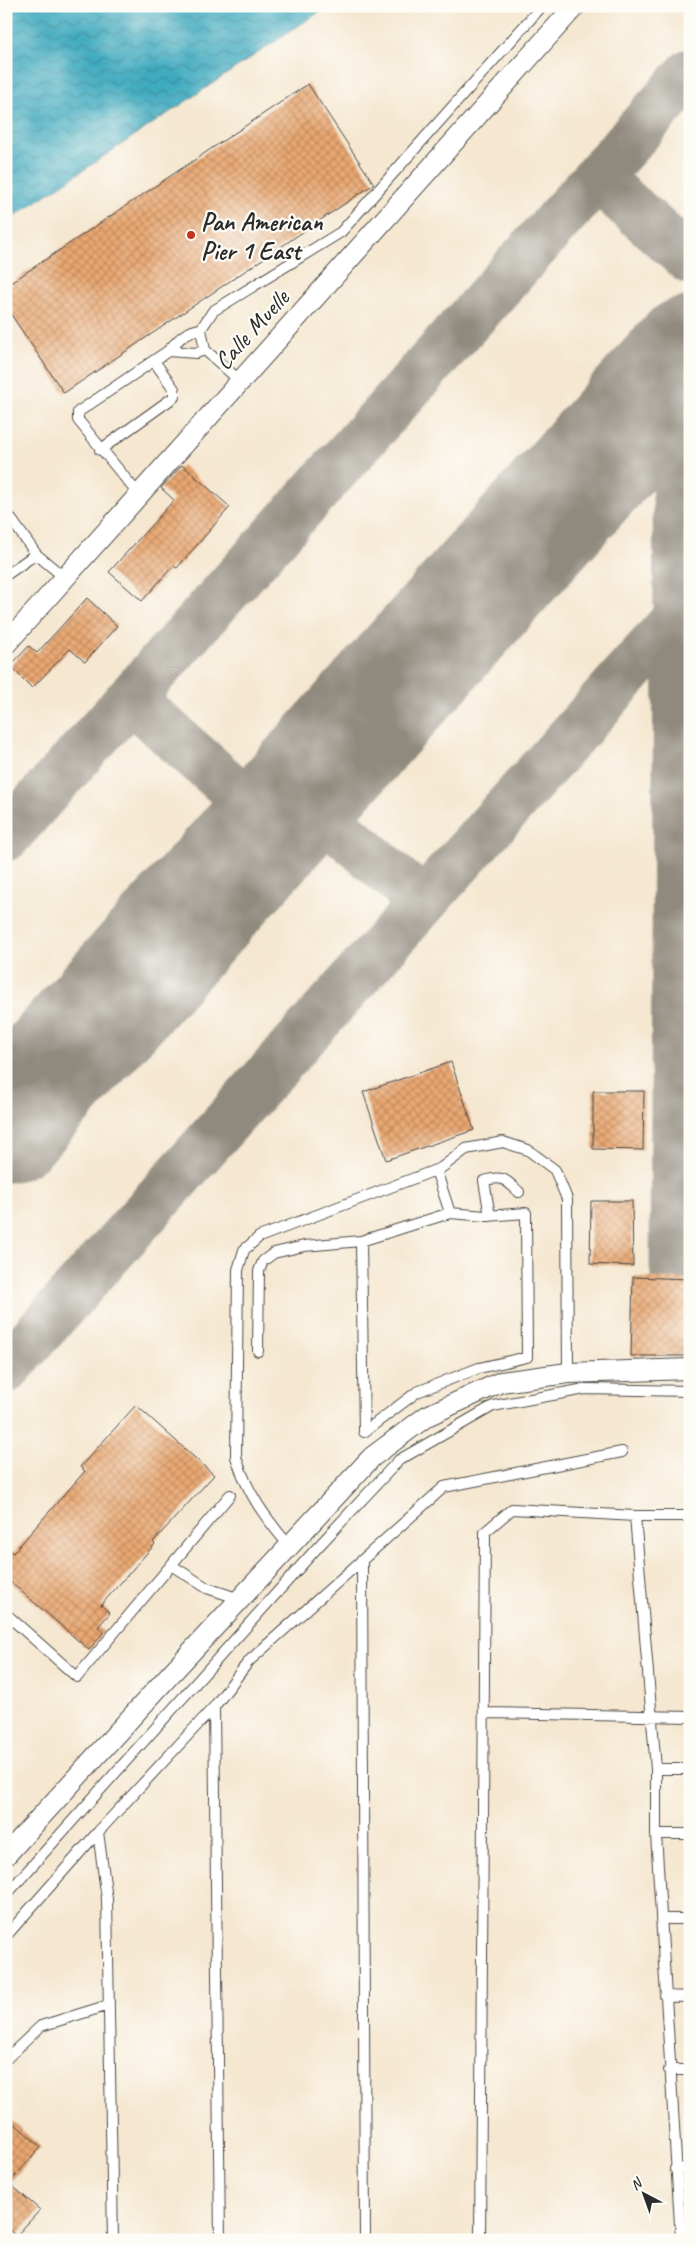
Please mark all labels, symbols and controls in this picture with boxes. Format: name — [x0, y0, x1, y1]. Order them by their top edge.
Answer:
place label: Pan American Pier 1 East — [201, 206, 323, 267]
marker: Pan American Pier 1 East — [185, 229, 197, 241]
street label: Calle Muelle — [207, 281, 297, 377]
north arrow — [618, 2168, 668, 2218]
text: N — [627, 2174, 646, 2194]

